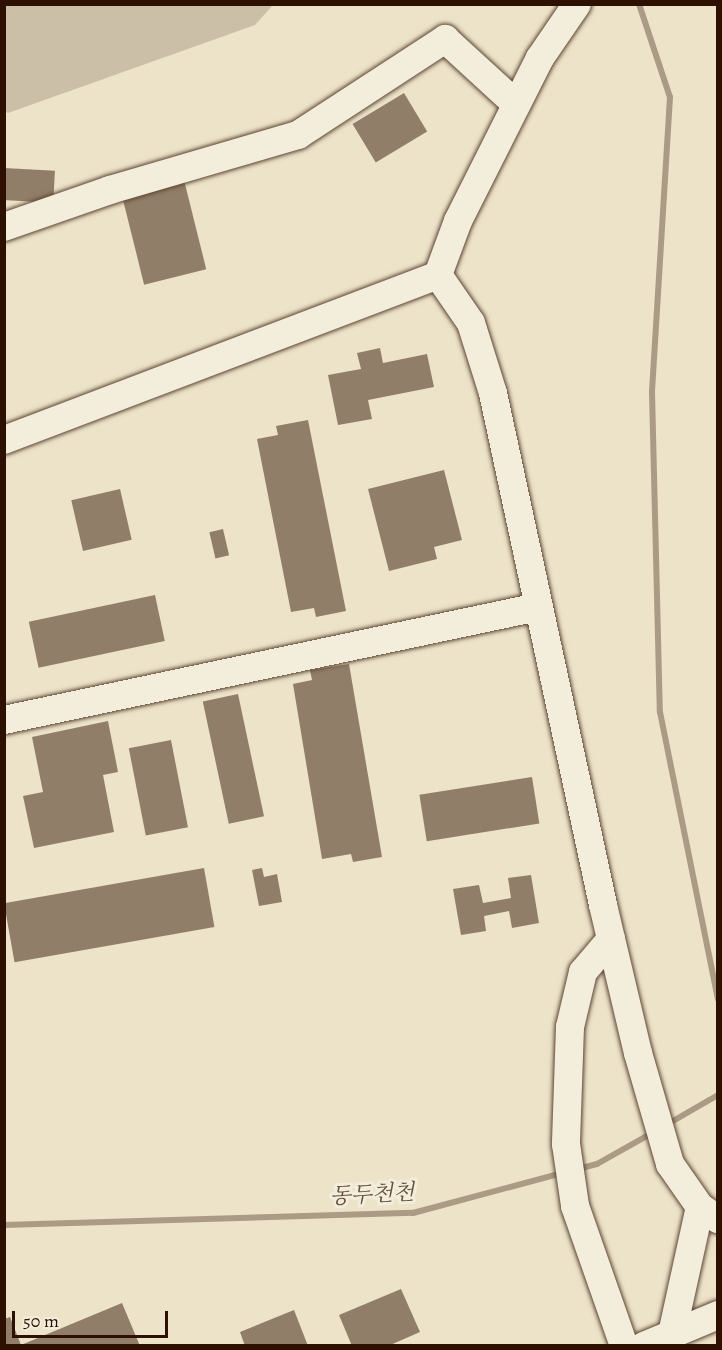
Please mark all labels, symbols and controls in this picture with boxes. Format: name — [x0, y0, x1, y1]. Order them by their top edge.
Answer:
water label: 동두천천 — [329, 1180, 415, 1210]
scale bar — [15, 1299, 171, 1337]
text: 50 m — [23, 1309, 59, 1333]

